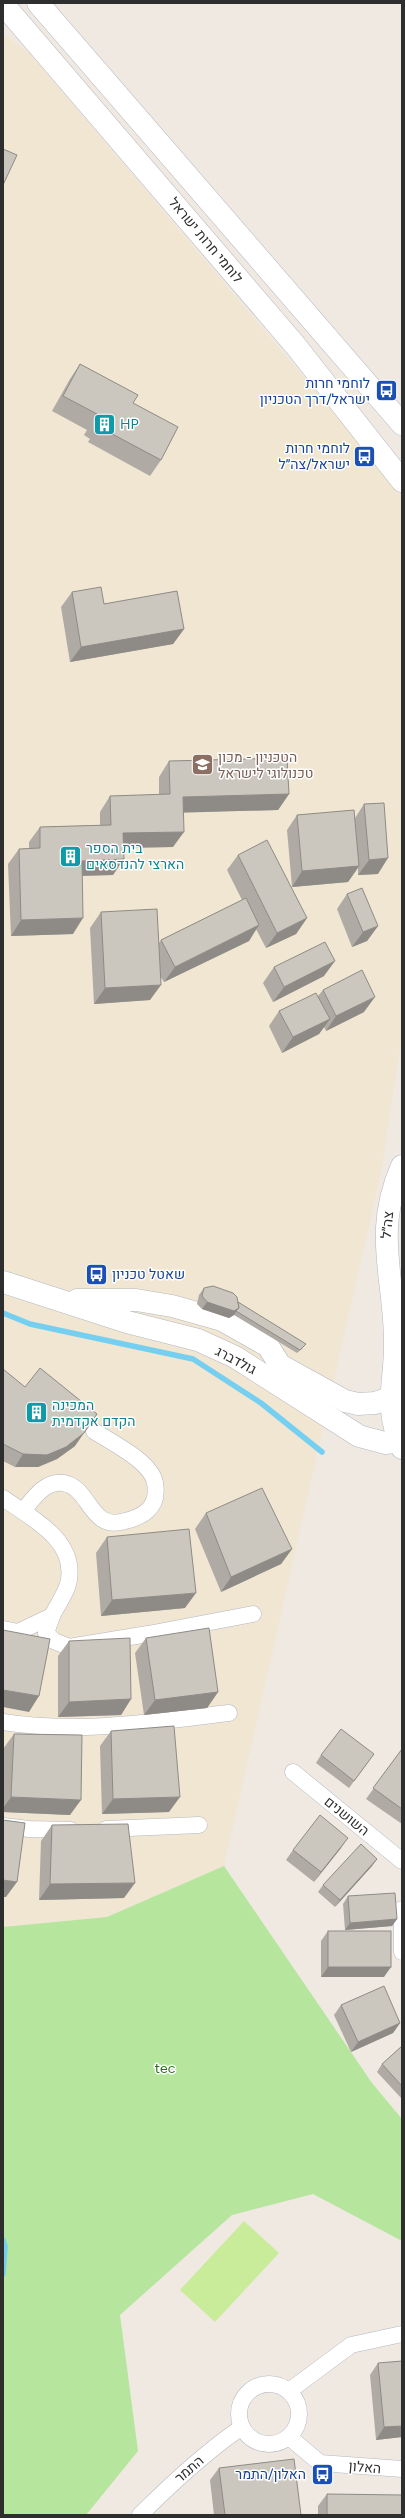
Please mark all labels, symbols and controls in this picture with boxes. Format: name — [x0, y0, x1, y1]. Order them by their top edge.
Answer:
street label: לוחמי חרות ישראל — [165, 194, 246, 287]
place label: לוחמי חרות ישראל/דרך הטכניון — [260, 375, 370, 408]
bus stop icon: לוחמי חרות ישראל/דרך הטכניון — [373, 378, 399, 404]
building icon: HP — [92, 411, 118, 437]
place label: HP — [120, 416, 139, 433]
place label: לוחמי חרות ישראל/צה״ל — [279, 440, 350, 473]
bus stop icon: לוחמי חרות ישראל/צה״ל — [352, 443, 378, 469]
place label: הטכניון - מכון טכנולוגי לישראל — [218, 749, 313, 782]
school or university icon: הטכניון - מכון טכנולוגי לישראל — [189, 752, 215, 778]
place label: בית הספר הארצי להנדסאים — [86, 840, 184, 873]
building icon: בית הספר הארצי להנדסאים — [58, 843, 84, 869]
street label: צה״ל — [378, 1210, 397, 1240]
bus stop icon: שאטל טכניון — [84, 1261, 110, 1287]
place label: שאטל טכניון — [112, 1266, 185, 1283]
street label: גולדברג — [212, 1343, 259, 1378]
place label: המכינה הקדם אקדמית — [52, 1397, 135, 1430]
building icon: המכינה הקדם אקדמית — [24, 1400, 50, 1426]
street label: השושנים — [321, 1793, 373, 1840]
park label: tec — [155, 2060, 176, 2077]
street label: התמר — [171, 2452, 207, 2487]
street label: האלון — [348, 2458, 382, 2477]
bus stop icon: האלון/התמר — [309, 2461, 335, 2487]
place label: האלון/התמר — [235, 2466, 306, 2483]

